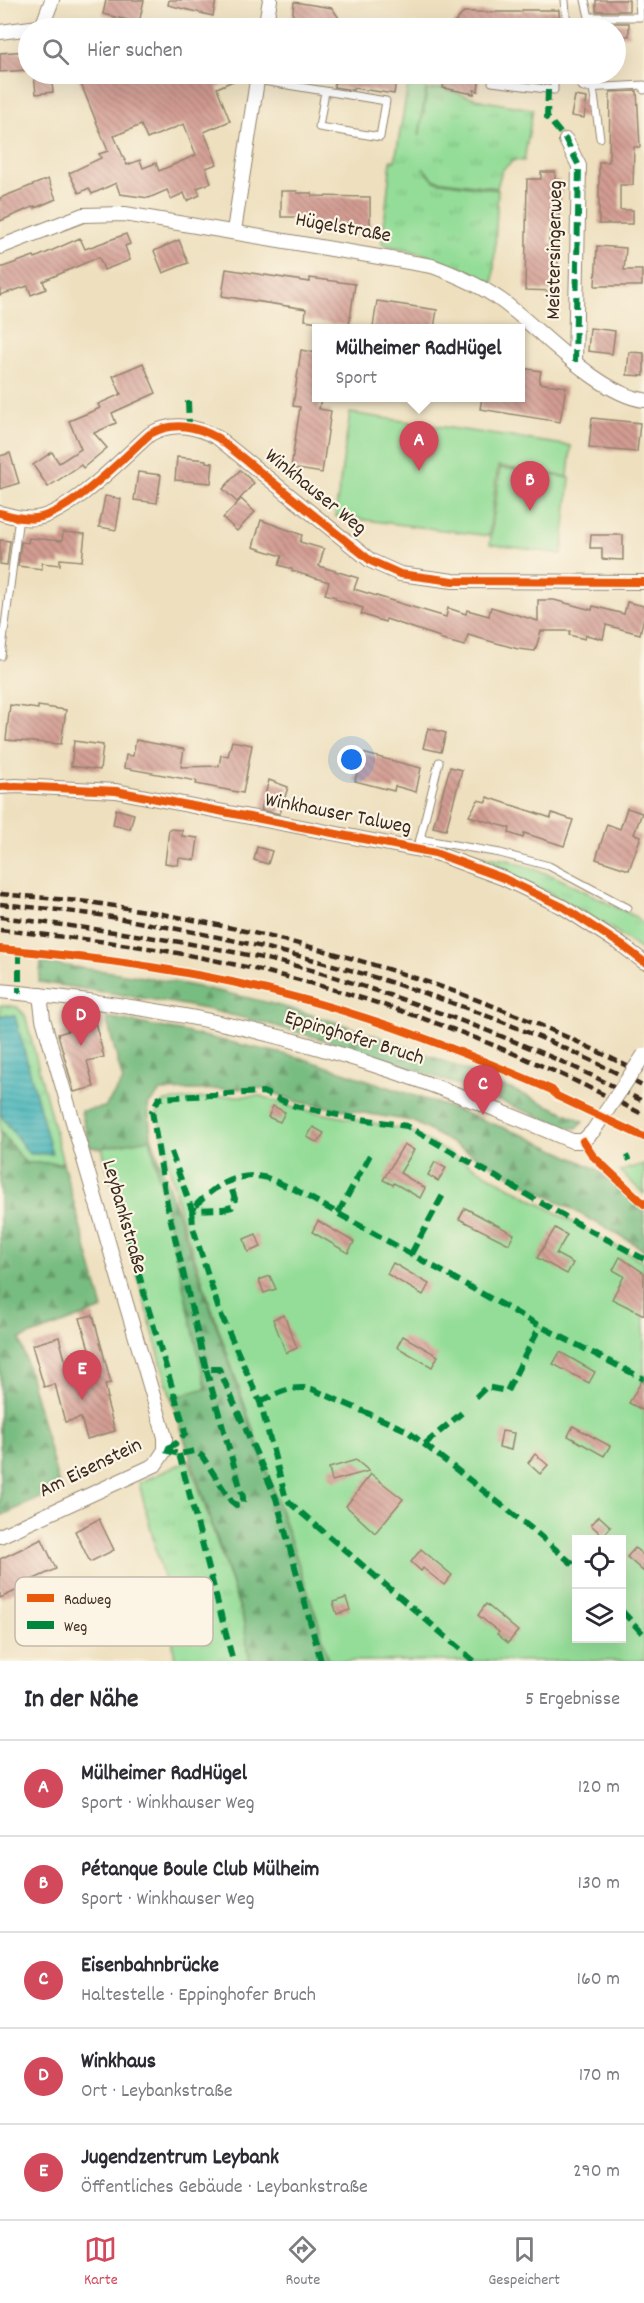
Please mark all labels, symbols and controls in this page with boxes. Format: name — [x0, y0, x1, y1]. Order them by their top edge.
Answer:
search box — [18, 18, 626, 84]
icon: search — [39, 35, 72, 68]
text: Hier suchen — [87, 36, 183, 67]
street label: Meistersingerweg — [540, 180, 572, 320]
street label: Hügelstraße — [293, 206, 393, 252]
popup — [312, 324, 525, 402]
text: Mülheimer RadHügel — [335, 334, 502, 365]
text: Sport — [335, 365, 377, 393]
pin: A — [400, 422, 438, 471]
street label: Winkhauser Weg — [257, 442, 373, 544]
pin: B — [510, 462, 550, 511]
your location — [337, 745, 366, 774]
street label: Winkhauser Talweg — [262, 786, 414, 844]
pin: D — [62, 996, 100, 1046]
street label: Eppinghofer Bruch — [280, 1004, 428, 1074]
pin: C — [464, 1066, 502, 1115]
street label: Leybankstraße — [92, 1157, 154, 1277]
pin: E — [62, 1350, 101, 1400]
street label: Am Eisenstein — [34, 1431, 148, 1507]
map controls — [572, 1535, 626, 1643]
button: locate — [572, 1535, 626, 1589]
legend — [15, 1577, 213, 1646]
text: Radweg — [64, 1589, 111, 1612]
button: layers — [572, 1589, 626, 1643]
text: Weg — [64, 1616, 87, 1639]
text: In der Nähe — [24, 1682, 138, 1719]
text: 5 Ergebnisse — [525, 1686, 620, 1714]
text: Mülheimer RadHügel — [81, 1759, 247, 1790]
text: A — [38, 1774, 49, 1802]
text: 120 m — [578, 1774, 620, 1802]
text: Sport · Winkhauser Weg — [81, 1790, 254, 1818]
text: Pétanque Boule Club Mülheim — [81, 1855, 319, 1886]
text: B — [39, 1870, 48, 1898]
text: 130 m — [578, 1870, 620, 1898]
text: Sport · Winkhauser Weg — [81, 1886, 254, 1914]
text: Eisenbahnbrücke — [81, 1951, 219, 1982]
text: C — [39, 1966, 48, 1994]
text: 160 m — [577, 1966, 620, 1994]
text: Haltestelle · Eppinghofer Bruch — [81, 1982, 316, 2010]
text: Winkhaus — [81, 2047, 156, 2078]
text: D — [38, 2062, 49, 2090]
text: 170 m — [579, 2062, 620, 2090]
text: Ort · Leybankstraße — [81, 2078, 232, 2106]
text: Jugendzentrum Leybank — [81, 2143, 279, 2174]
text: E — [39, 2158, 48, 2186]
text: 290 m — [573, 2158, 620, 2186]
text: Öffentliches Gebäude · Leybankstraße — [81, 2174, 368, 2202]
tab: Karte — [84, 2233, 118, 2292]
tab: Route — [286, 2233, 320, 2292]
tab: Gespeichert — [488, 2233, 560, 2292]

